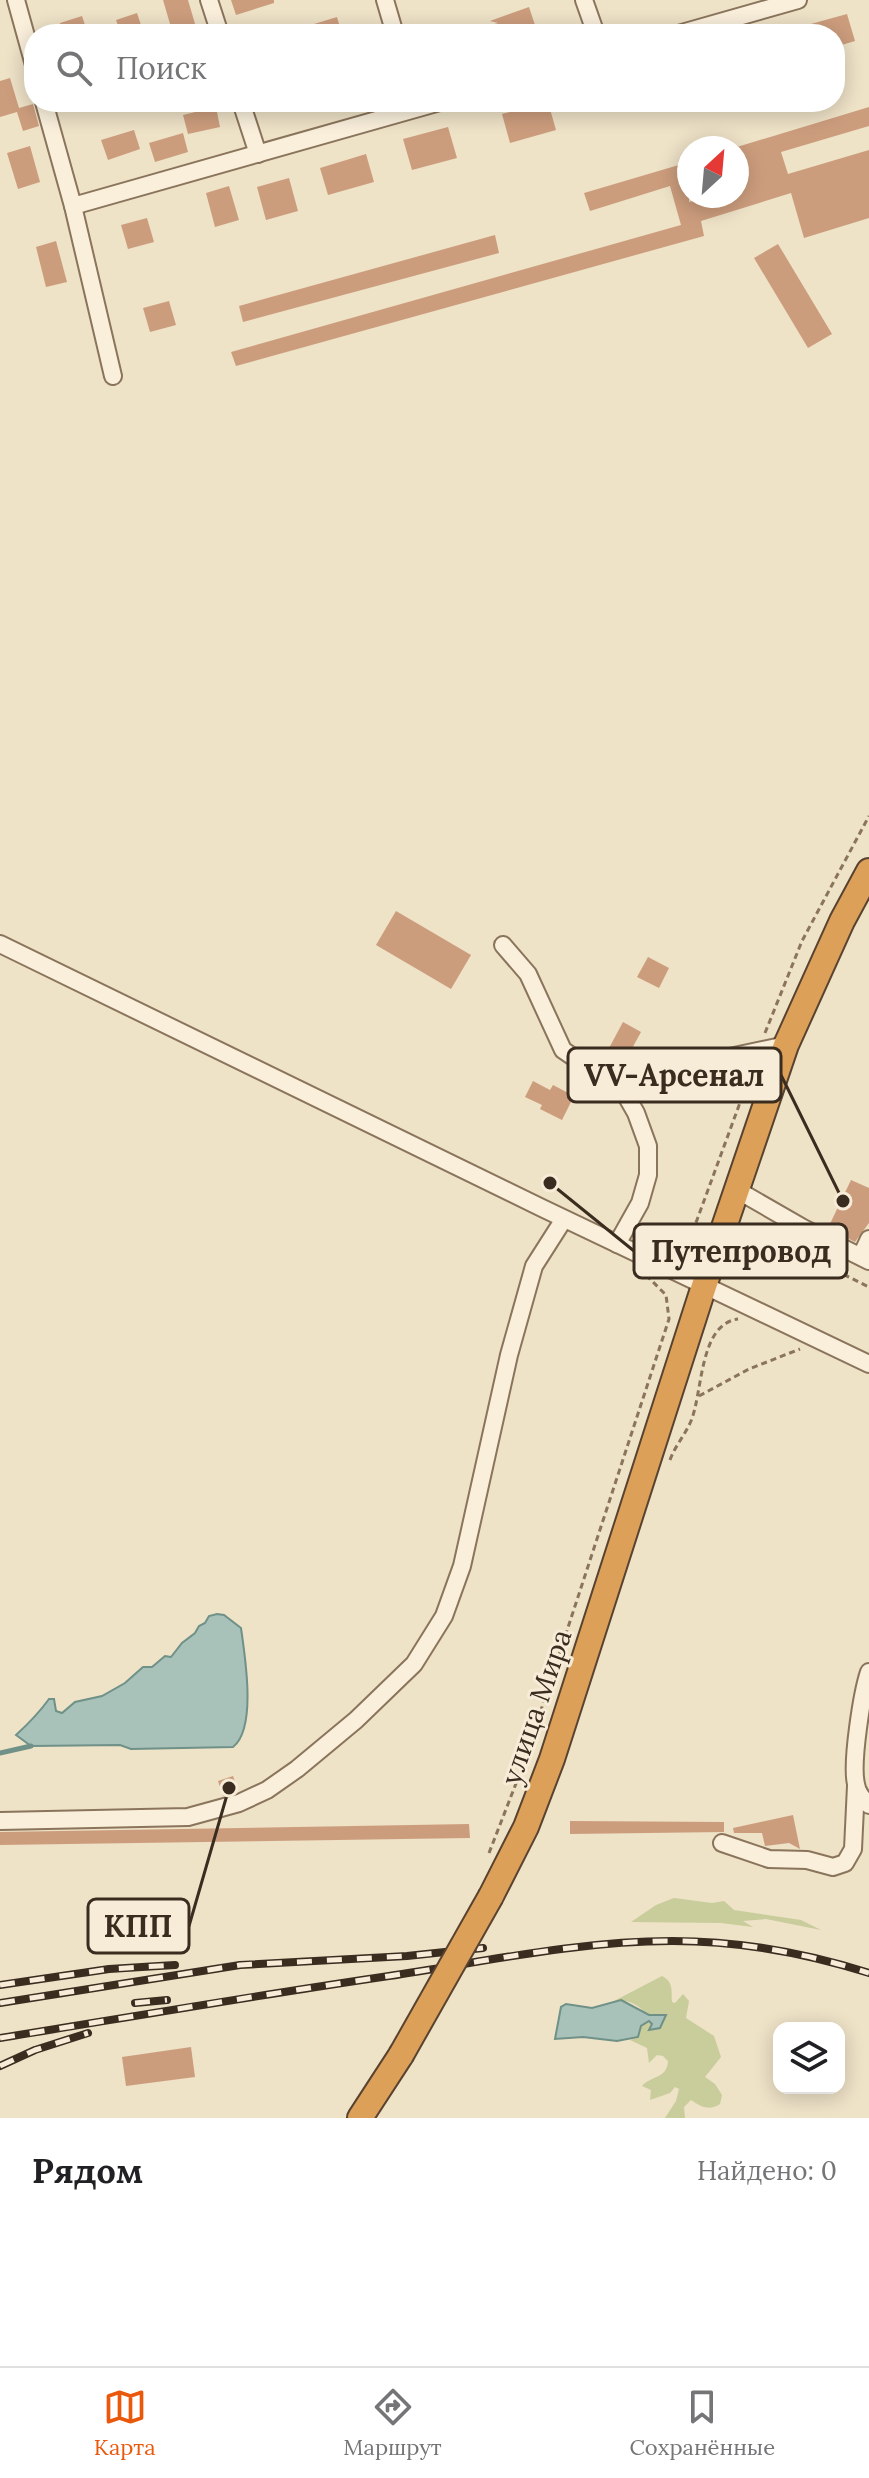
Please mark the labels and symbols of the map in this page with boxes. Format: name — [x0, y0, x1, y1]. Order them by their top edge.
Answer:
north arrow — [677, 136, 749, 208]
callout: VV-Арсенал — [568, 1048, 781, 1102]
text: VV-Арсенал — [584, 1056, 764, 1094]
callout: Путепровод — [634, 1224, 847, 1278]
text: Путепровод — [651, 1232, 831, 1271]
street label: улица Мира — [493, 1624, 579, 1790]
callout: КПП — [88, 1899, 189, 1953]
text: КПП — [104, 1907, 172, 1945]

